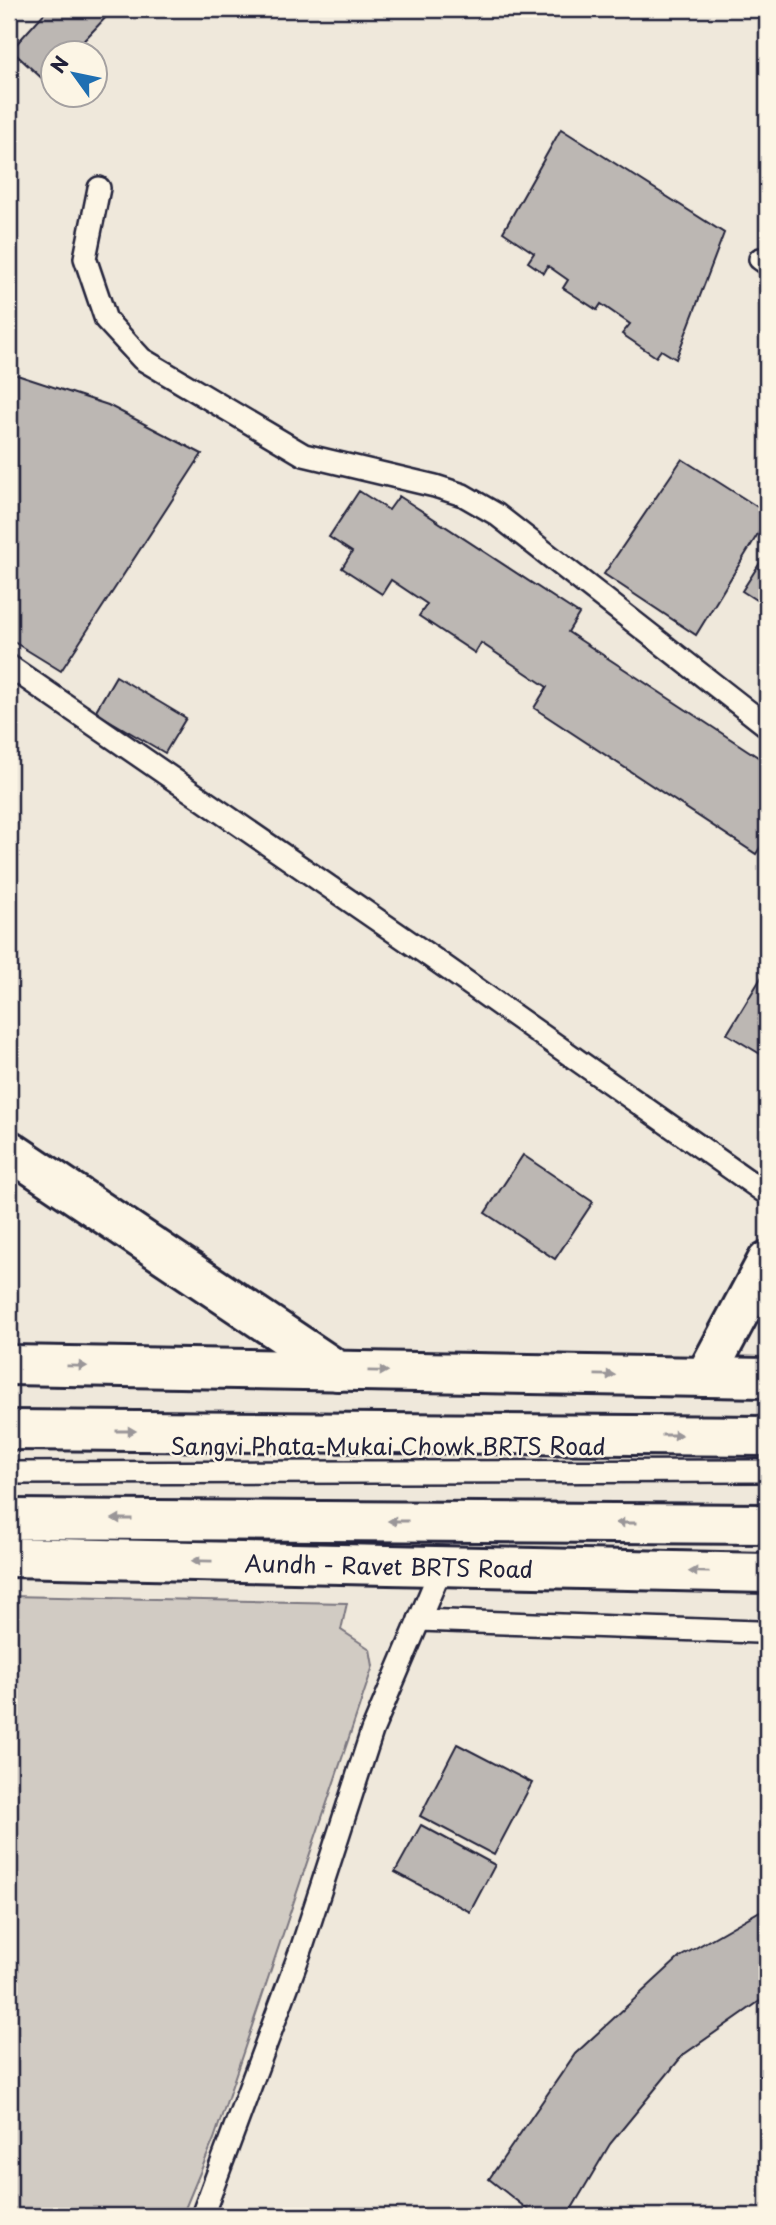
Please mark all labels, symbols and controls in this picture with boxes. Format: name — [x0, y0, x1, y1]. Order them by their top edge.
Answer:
north arrow — [38, 38, 108, 108]
text: N — [43, 50, 75, 78]
one-way arrow — [66, 1360, 88, 1372]
one-way arrow — [367, 1365, 389, 1377]
one-way arrow — [595, 1369, 617, 1381]
one-way arrow — [115, 1425, 137, 1437]
street label: Sangvi Phata-Mukai Chowk BRTS Road — [170, 1428, 606, 1463]
one-way arrow — [661, 1429, 683, 1441]
one-way arrow — [110, 1513, 132, 1525]
one-way arrow — [387, 1516, 409, 1527]
one-way arrow — [614, 1517, 636, 1529]
street label: Aundh - Ravet BRTS Road — [244, 1544, 534, 1586]
one-way arrow — [191, 1556, 213, 1567]
one-way arrow — [688, 1566, 710, 1577]

